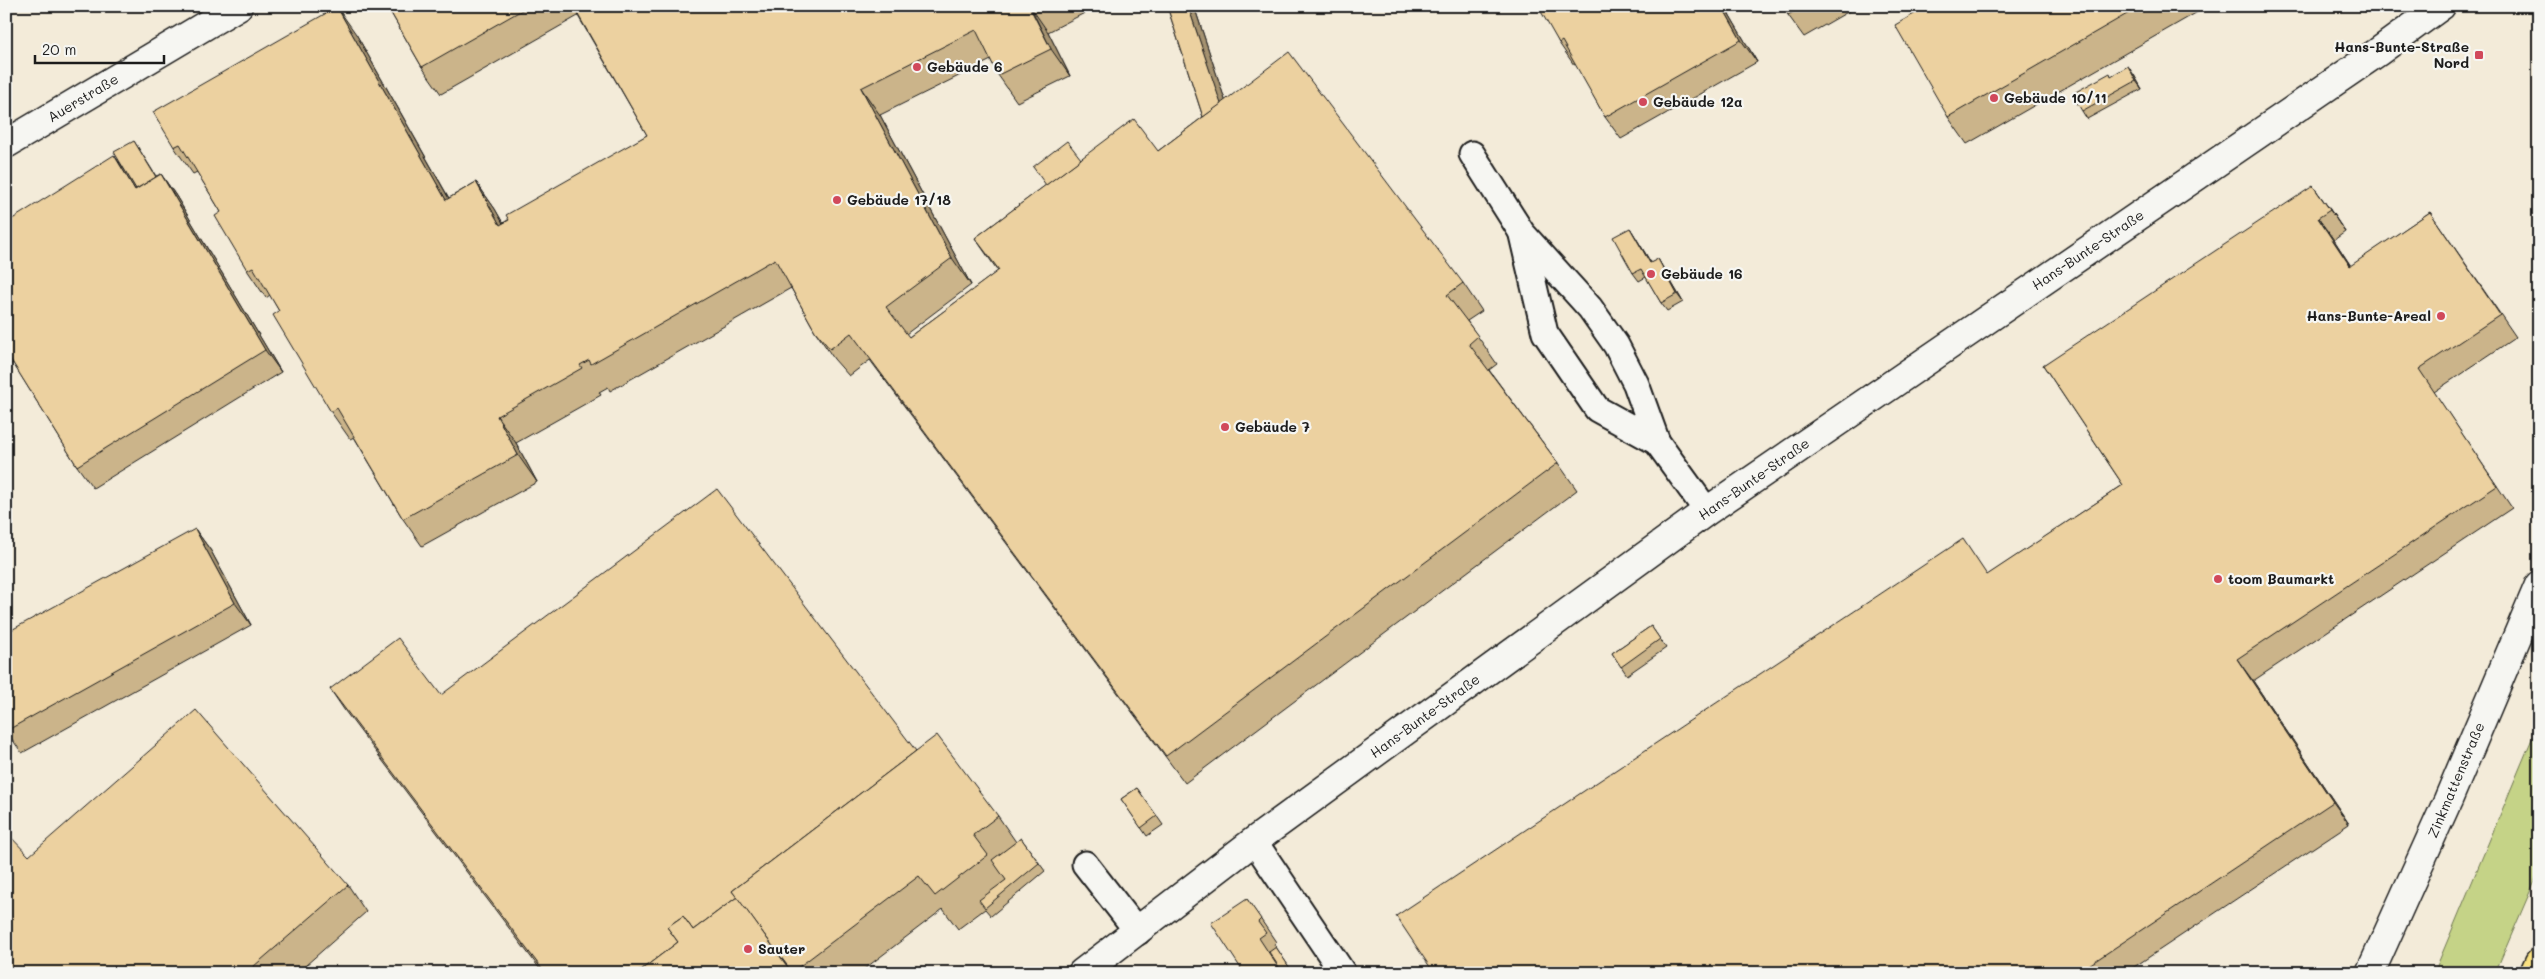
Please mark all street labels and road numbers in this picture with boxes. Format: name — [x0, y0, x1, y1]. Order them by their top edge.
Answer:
street label: Auerstraße — [44, 69, 122, 126]
street label: Hans-Bunte-Straße — [2028, 205, 2147, 294]
street label: Hans-Bunte-Straße — [1694, 433, 1813, 524]
street label: Hans-Bunte-Straße — [1366, 669, 1483, 762]
street label: Zinkmattenstraße — [2423, 719, 2488, 840]

